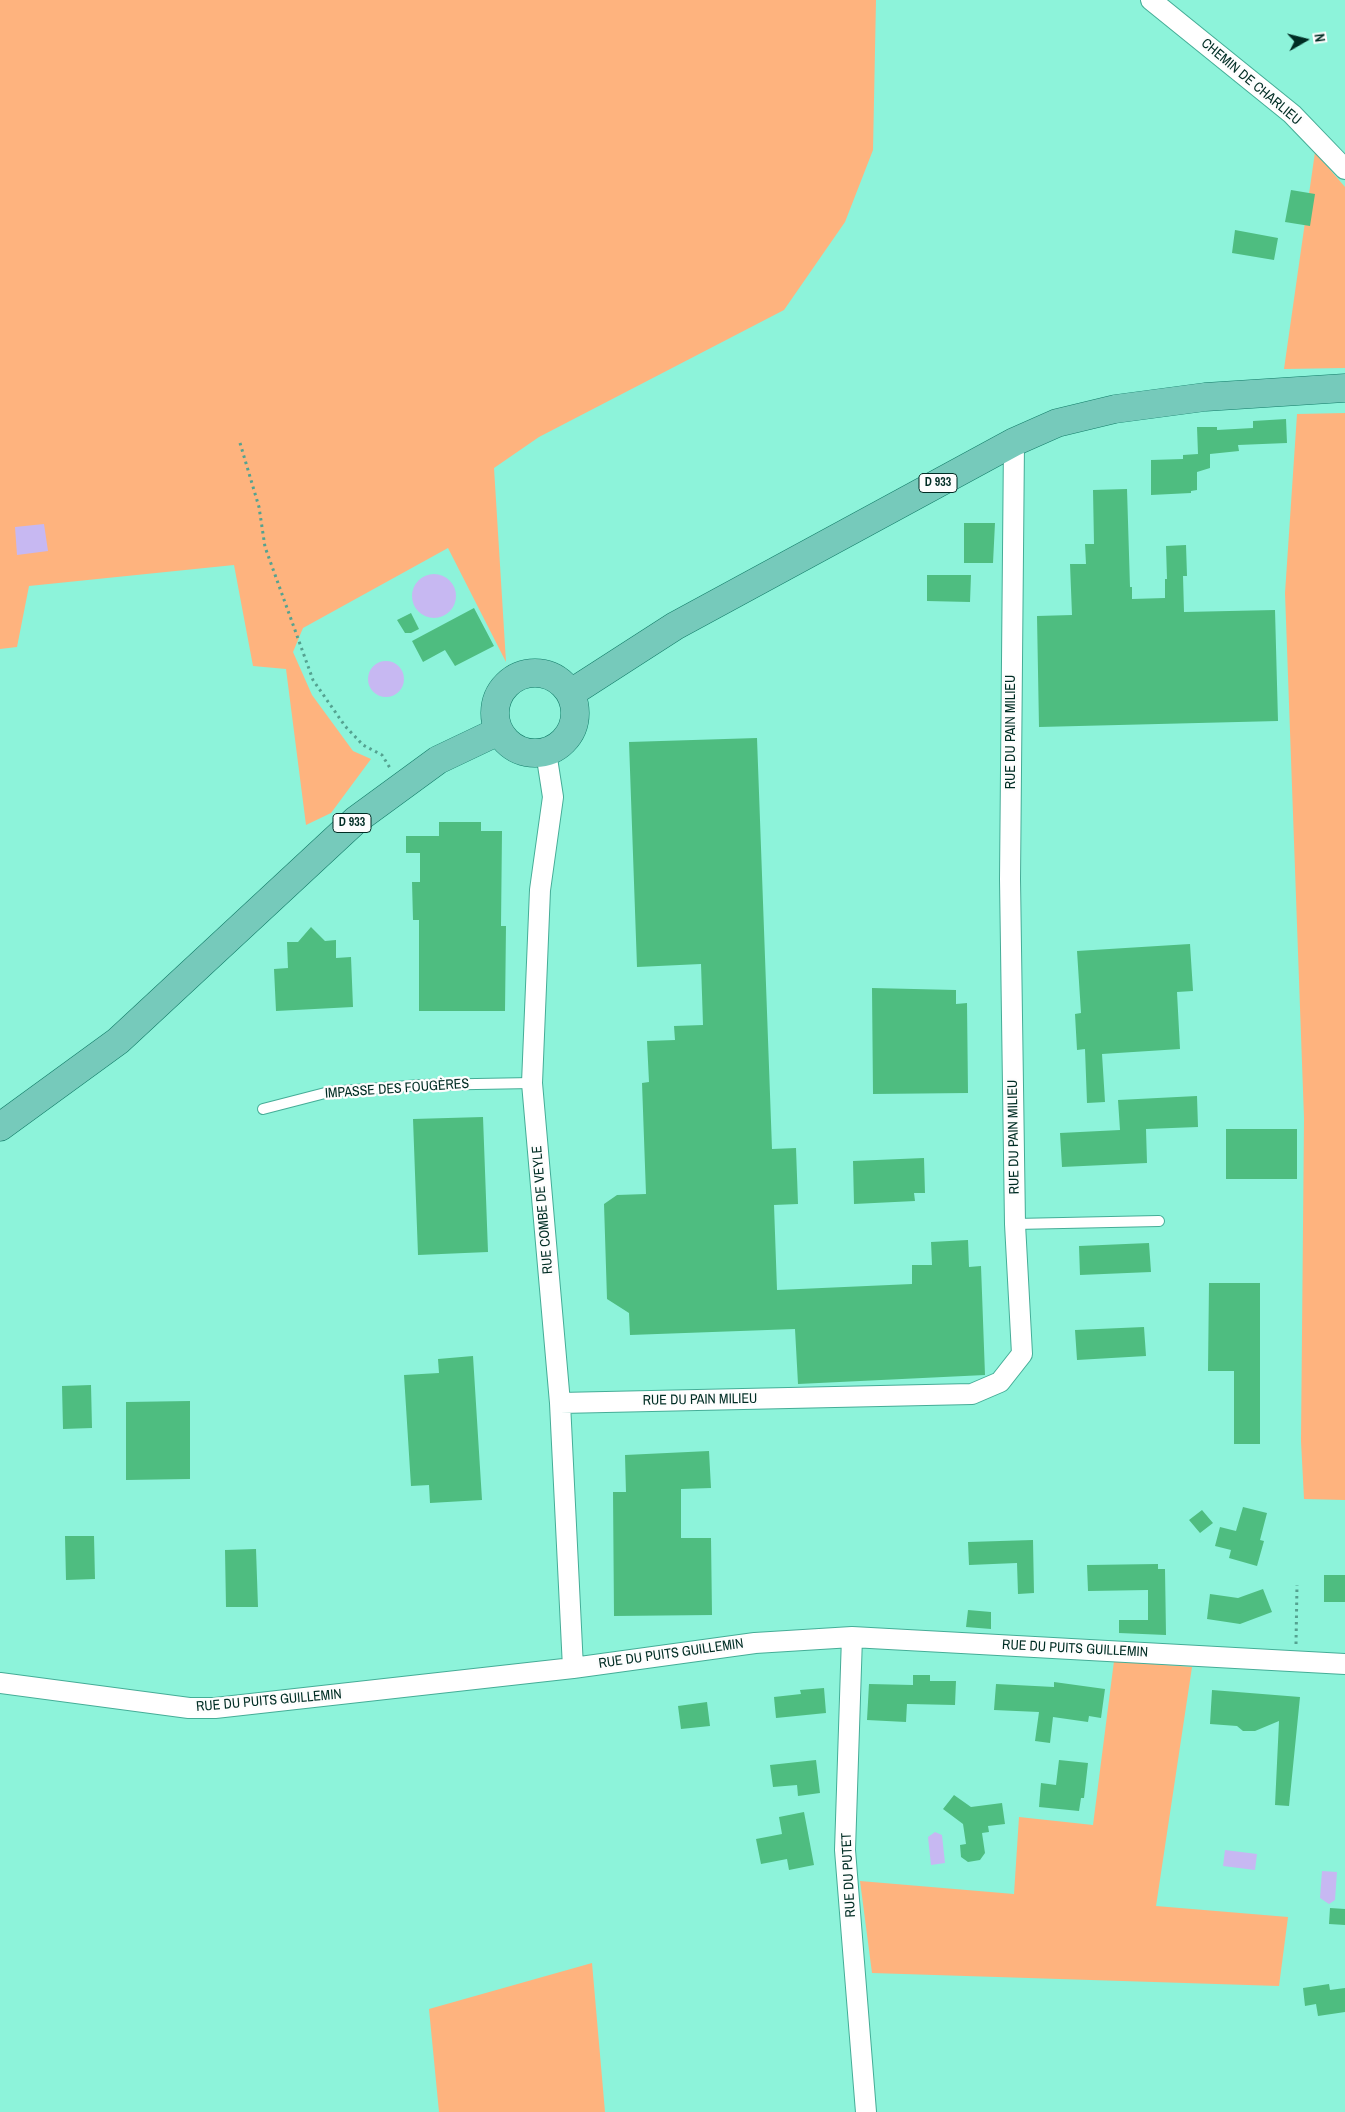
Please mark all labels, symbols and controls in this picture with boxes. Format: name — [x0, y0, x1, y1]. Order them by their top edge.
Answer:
north arrow — [1280, 15, 1330, 65]
text: N — [1310, 33, 1329, 43]
street label: CHEMIN DE CHARLIEU — [1197, 35, 1305, 129]
road number: D 933 — [919, 473, 957, 492]
street label: RUE DU PAIN MILIEU — [1003, 675, 1019, 789]
road number: D 933 — [333, 814, 371, 832]
street label: IMPASSE DES FOUGÈRES — [324, 1076, 470, 1102]
street label: RUE DU PAIN MILIEU — [1005, 1080, 1023, 1194]
street label: RUE COMBE DE VEYLE — [529, 1145, 557, 1275]
street label: RUE DU PAIN MILIEU — [643, 1391, 757, 1409]
street label: RUE DU PUITS GUILLEMIN — [598, 1636, 744, 1672]
street label: RUE DU PUITS GUILLEMIN — [1002, 1637, 1148, 1661]
street label: RUE DU PUITS GUILLEMIN — [196, 1686, 342, 1716]
street label: RUE DU PUTET — [838, 1832, 860, 1918]

